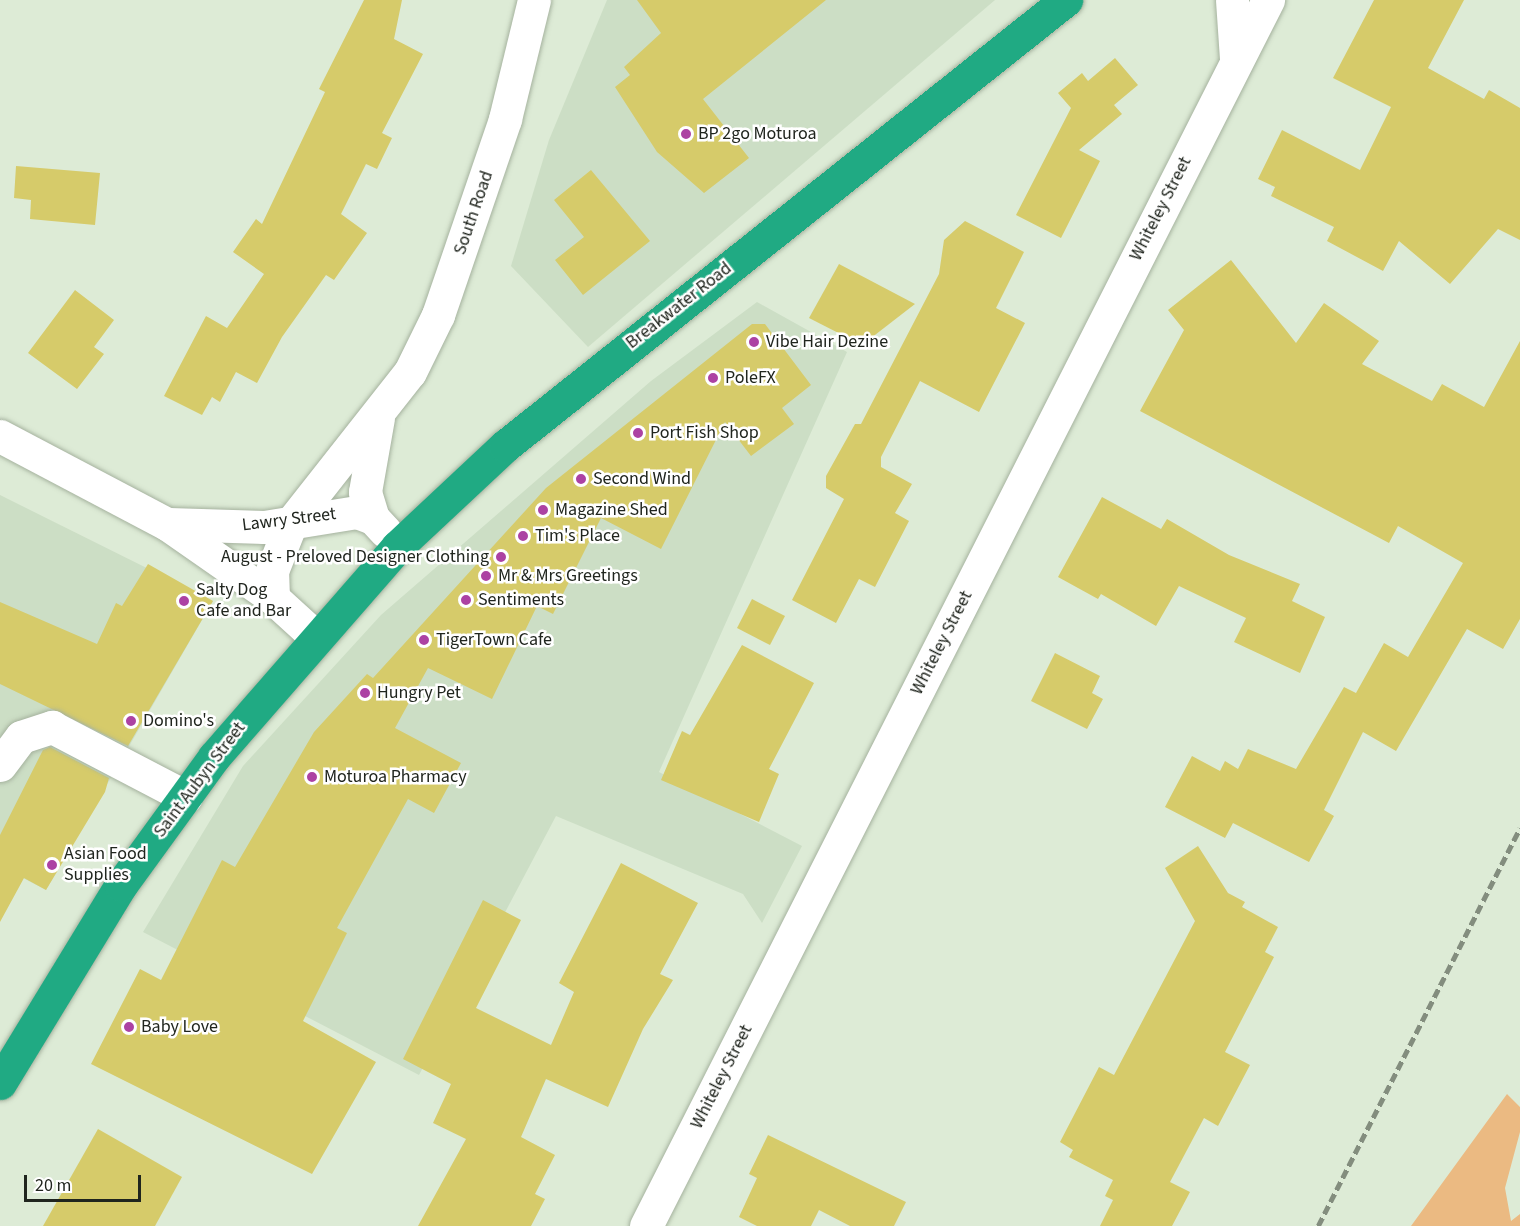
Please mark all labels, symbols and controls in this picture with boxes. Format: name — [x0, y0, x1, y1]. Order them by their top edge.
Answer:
place label: BP 2go Moturoa — [698, 123, 817, 145]
marker: BP 2go Moturoa — [679, 127, 693, 141]
street label: Whiteley Street — [1126, 153, 1196, 265]
street label: South Road — [450, 168, 498, 258]
street label: Breakwater Road — [622, 258, 736, 354]
place label: Vibe Hair Dezine — [766, 331, 888, 353]
marker: Vibe Hair Dezine — [747, 335, 761, 349]
place label: PoleFX — [725, 367, 776, 389]
marker: PoleFX — [706, 371, 720, 385]
place label: Port Fish Shop — [650, 422, 759, 444]
marker: Port Fish Shop — [631, 426, 645, 440]
place label: Second Wind — [593, 468, 691, 490]
marker: Second Wind — [574, 472, 588, 486]
place label: Magazine Shed — [555, 499, 668, 521]
marker: Magazine Shed — [536, 503, 550, 517]
street label: Lawry Street — [241, 504, 337, 536]
place label: Tim's Place — [535, 525, 620, 547]
marker: Tim's Place — [516, 529, 530, 543]
place label: August - Preloved Designer Clothing — [221, 546, 489, 568]
marker: August - Preloved Designer Clothing — [494, 550, 508, 564]
place label: Mr & Mrs Greetings — [498, 565, 638, 587]
marker: Mr & Mrs Greetings — [479, 569, 493, 583]
place label: Salty Dog Cafe and Bar — [196, 580, 291, 622]
street label: Whiteley Street — [907, 587, 977, 699]
place label: Sentiments — [478, 589, 564, 611]
marker: Sentiments — [459, 593, 473, 607]
marker: Salty Dog Cafe and Bar — [177, 594, 191, 608]
place label: TigerTown Cafe — [436, 629, 552, 651]
marker: TigerTown Cafe — [417, 633, 431, 647]
place label: Hungry Pet — [377, 682, 461, 704]
marker: Hungry Pet — [358, 686, 372, 700]
place label: Domino's — [143, 710, 214, 732]
marker: Domino's — [124, 714, 138, 728]
street label: Saint Aubyn Street — [150, 718, 250, 842]
place label: Moturoa Pharmacy — [324, 766, 467, 788]
marker: Moturoa Pharmacy — [305, 770, 319, 784]
place label: Asian Food Supplies — [64, 844, 147, 886]
marker: Asian Food Supplies — [45, 858, 59, 872]
place label: Baby Love — [141, 1016, 218, 1038]
marker: Baby Love — [122, 1020, 136, 1034]
street label: Whiteley Street — [687, 1021, 757, 1133]
scale bar — [27, 1163, 144, 1201]
text: 20 m — [35, 1173, 71, 1198]

